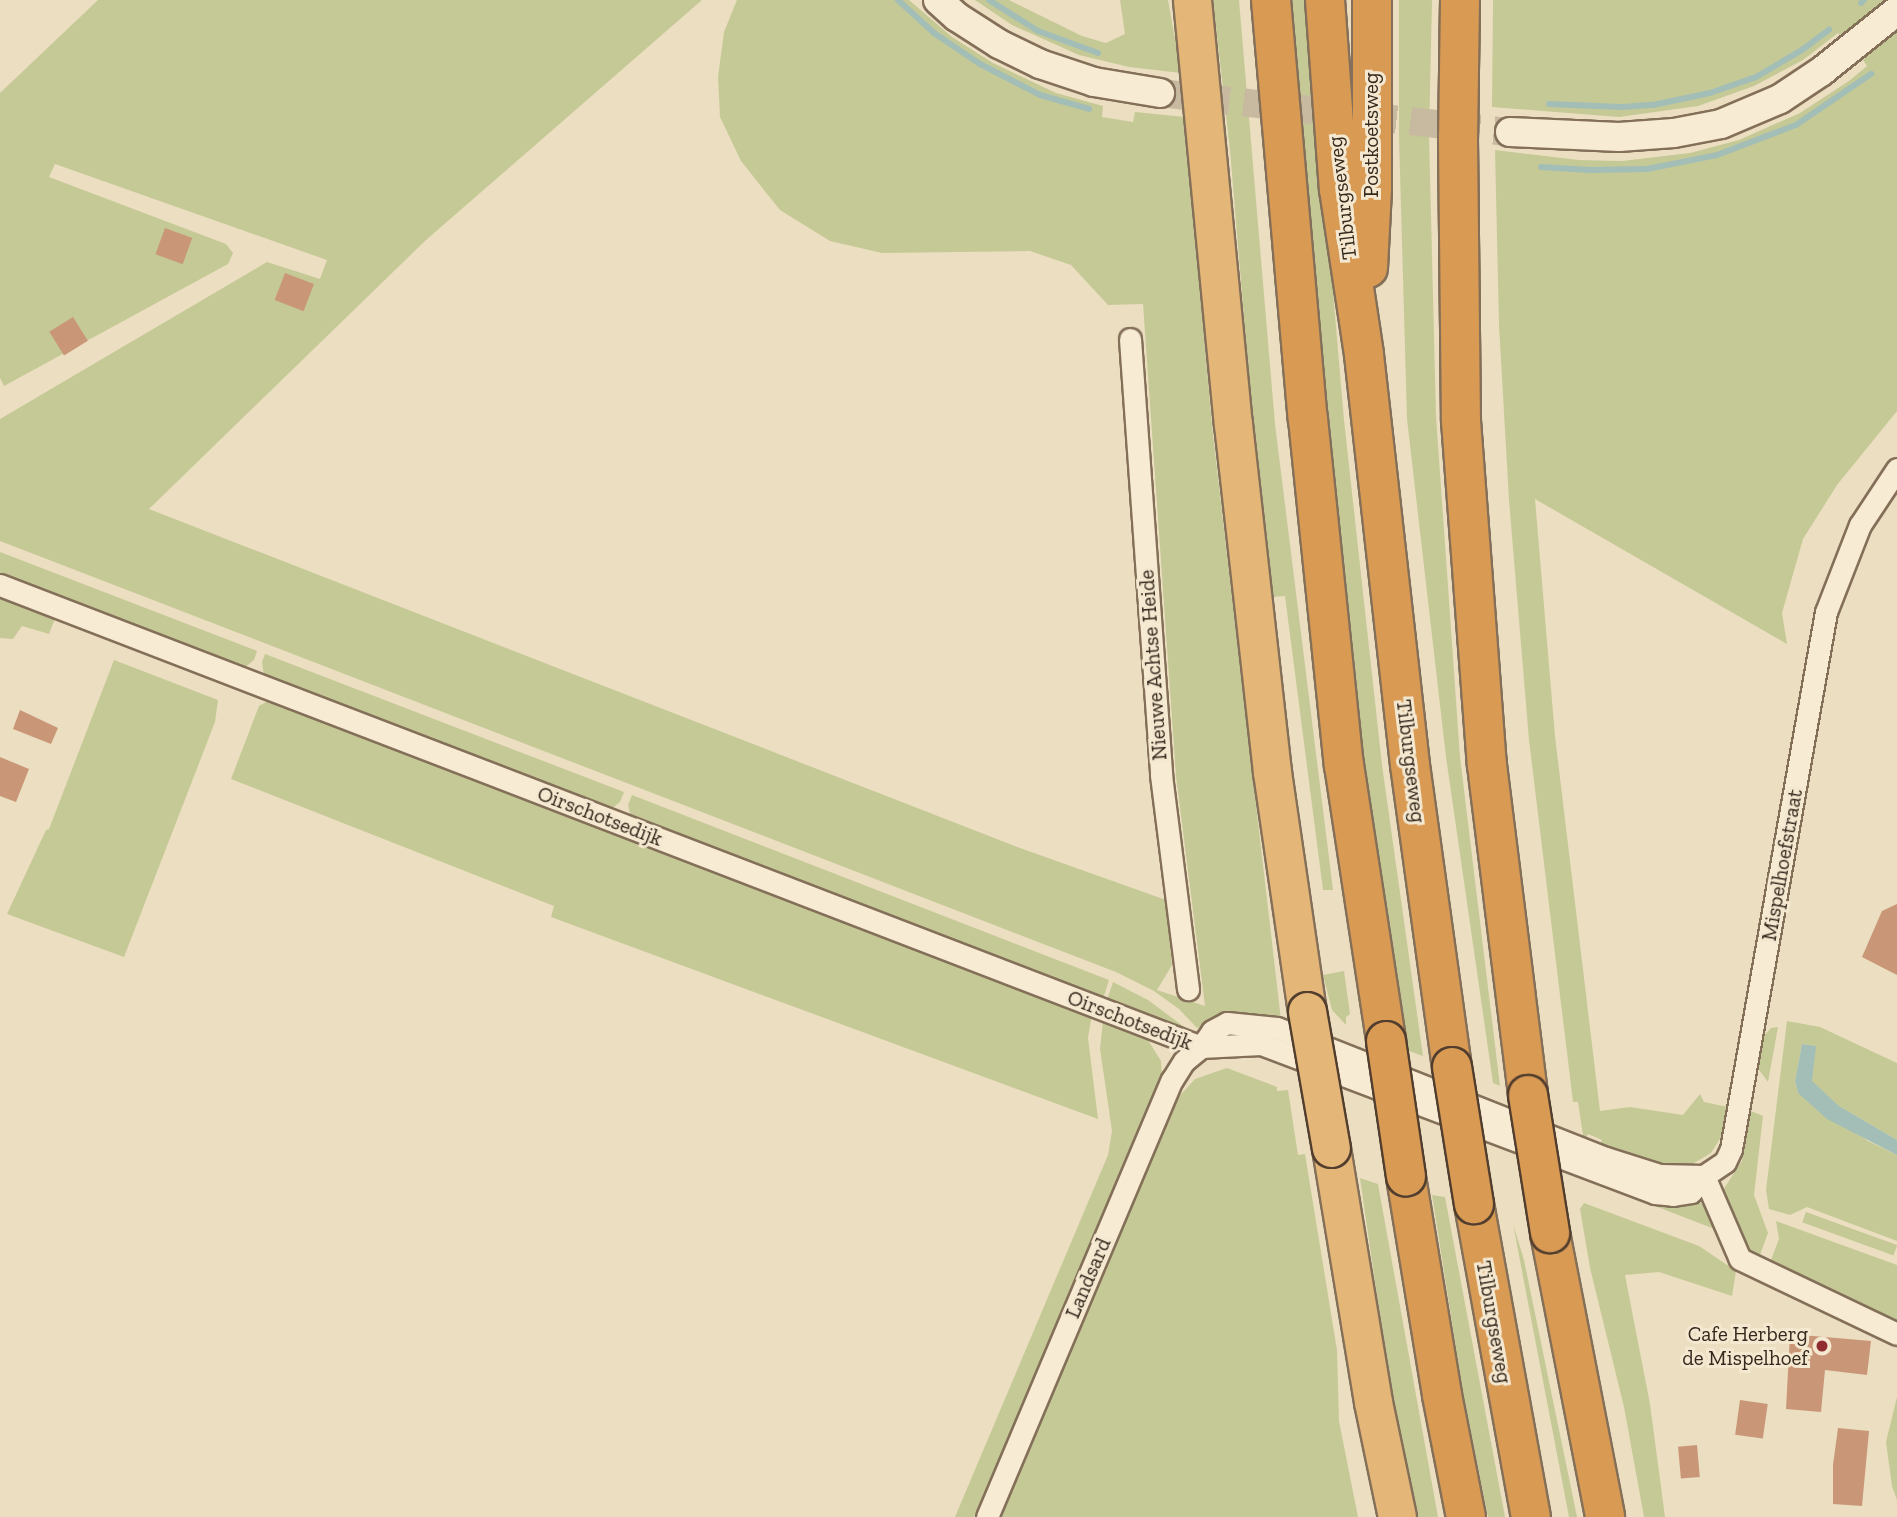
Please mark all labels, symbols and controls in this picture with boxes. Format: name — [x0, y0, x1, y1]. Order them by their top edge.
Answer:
street label: Postkoetsweg — [1358, 73, 1384, 197]
street label: Tilburgseweg — [1322, 135, 1362, 261]
street label: Nieuwe Achtse Heide — [1134, 568, 1172, 762]
street label: Tilburgseweg — [1391, 698, 1431, 824]
street label: Oirschotsedijk — [534, 781, 666, 851]
street label: Mispelhoefstraat — [1756, 787, 1808, 943]
street label: Oirschotsedijk — [1064, 985, 1196, 1055]
street label: Landsard — [1060, 1234, 1116, 1322]
street label: Tilburgseweg — [1471, 1259, 1517, 1385]
place label: Cafe Herberg de Mispelhoef — [1682, 1321, 1808, 1371]
marker: Cafe Herberg de Mispelhoef — [1814, 1338, 1830, 1354]

